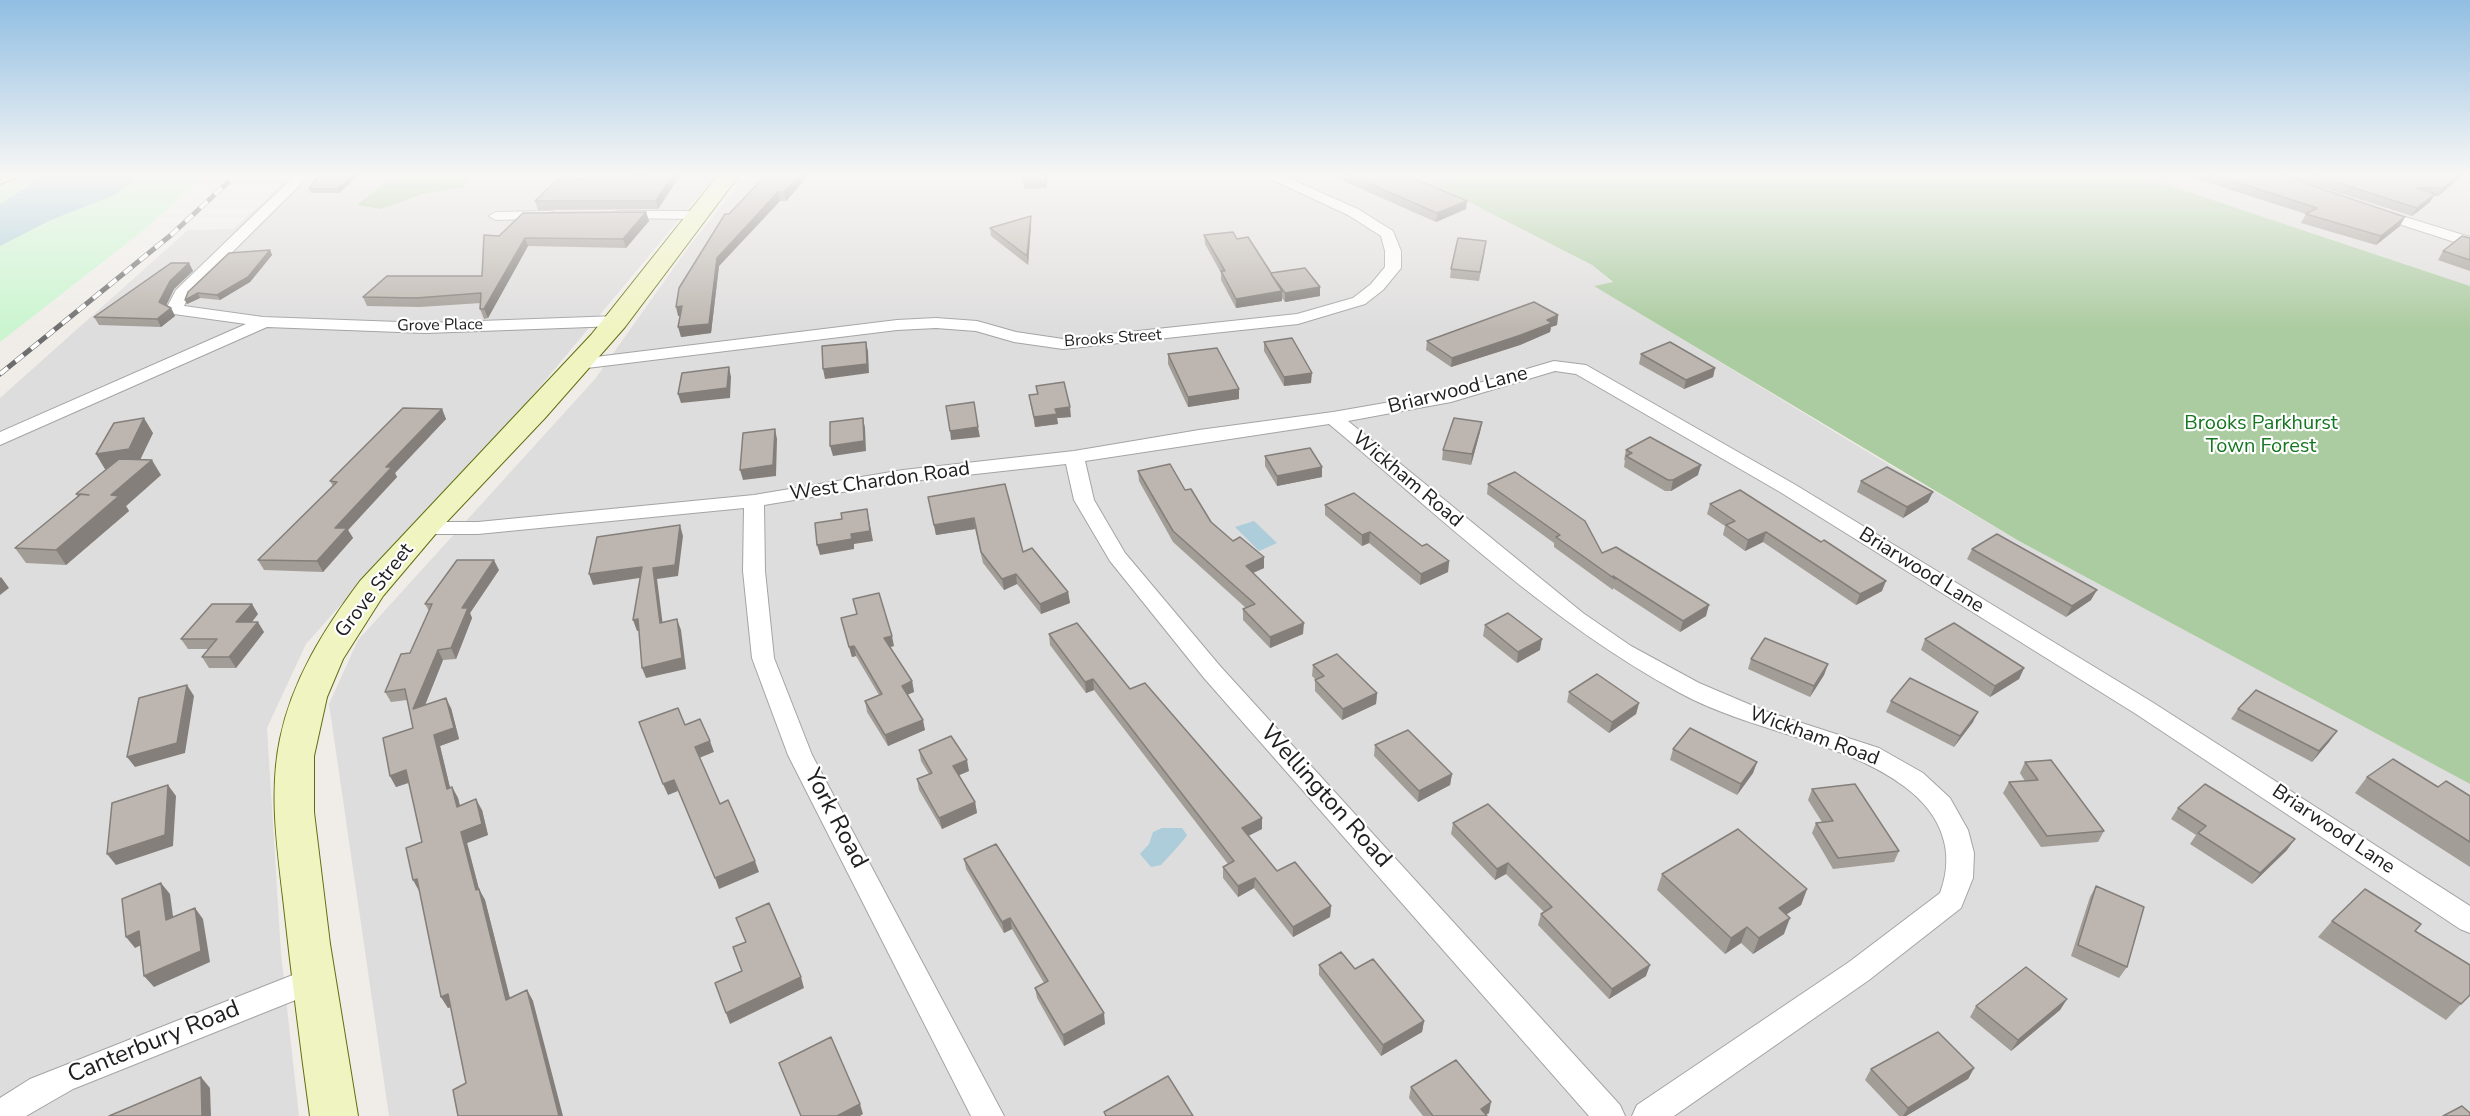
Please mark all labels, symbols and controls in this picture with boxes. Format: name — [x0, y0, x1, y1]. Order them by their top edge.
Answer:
street label: Grove Place — [397, 316, 483, 336]
street label: Brooks Street — [1064, 326, 1162, 352]
street label: Briarwood Lane — [1386, 362, 1530, 420]
park label: Brooks Parkhurst Town Forest — [2184, 412, 2338, 459]
street label: Wickham Road — [1347, 427, 1467, 533]
street label: West Chardon Road — [789, 457, 971, 507]
street label: Briarwood Lane — [1854, 523, 1988, 619]
street label: Grove Street — [331, 539, 419, 643]
street label: Wickham Road — [1746, 702, 1882, 772]
street label: Wellington Road — [1253, 720, 1397, 874]
street label: York Road — [797, 764, 873, 874]
street label: Briarwood Lane — [2267, 780, 2399, 880]
street label: Canterbury Road — [64, 995, 244, 1091]

